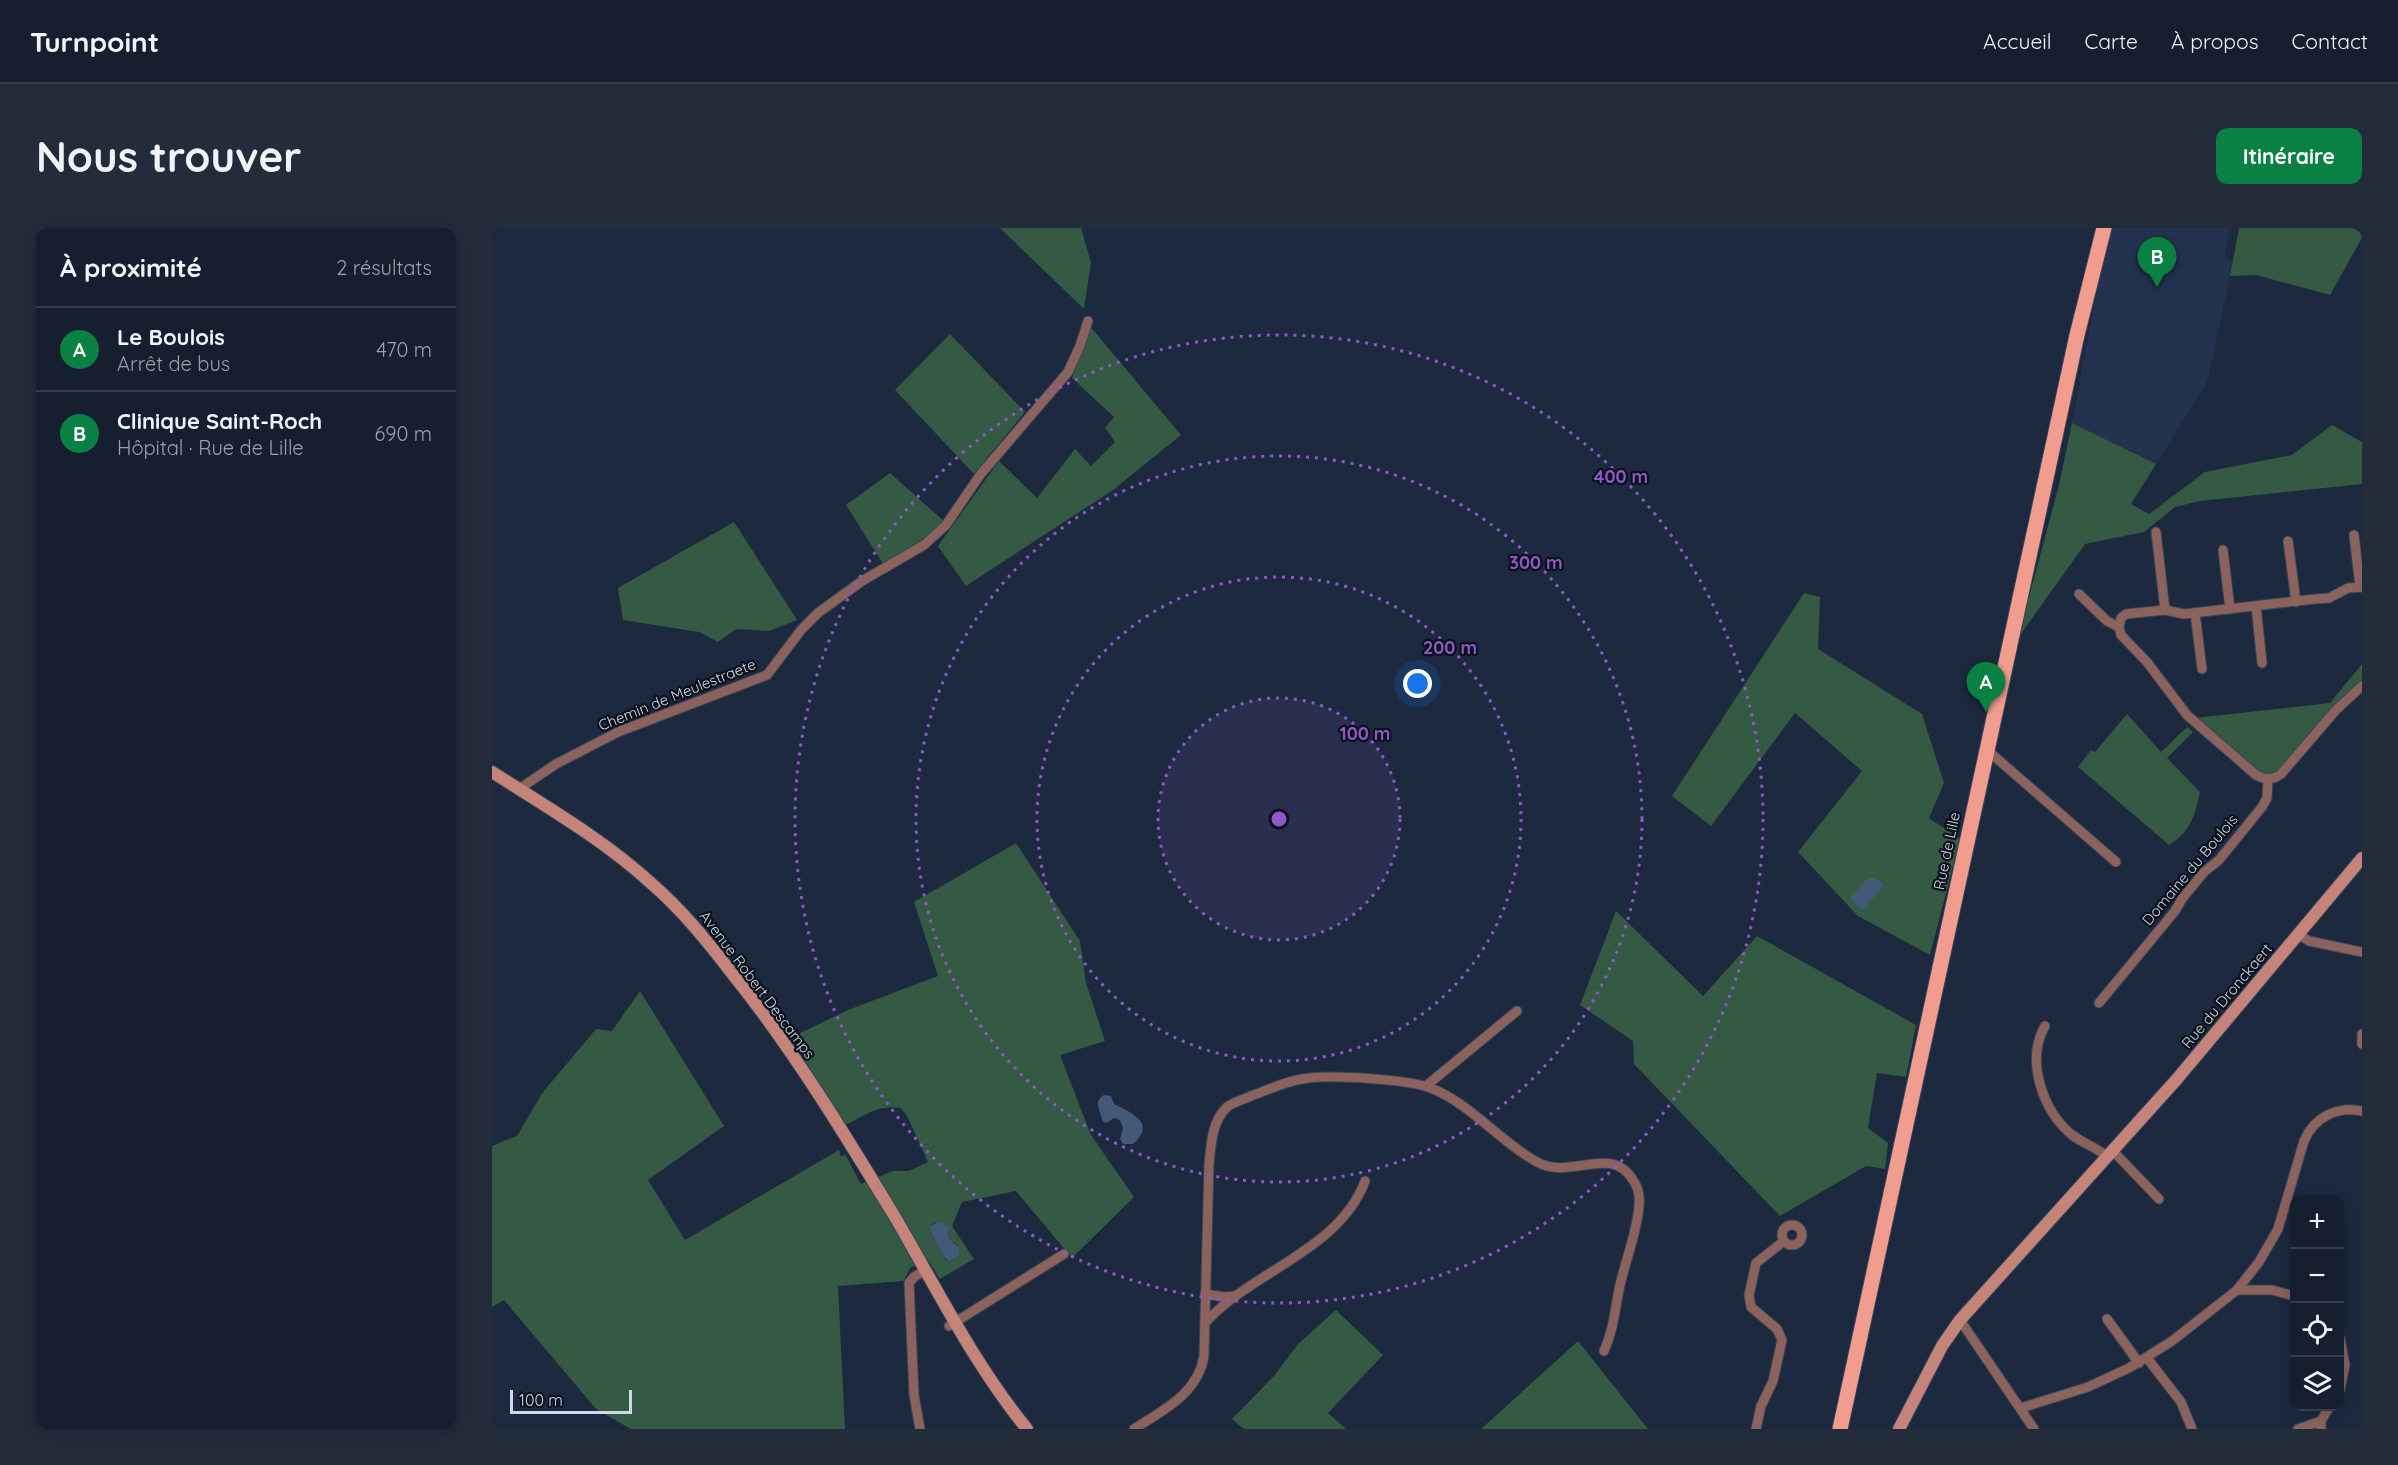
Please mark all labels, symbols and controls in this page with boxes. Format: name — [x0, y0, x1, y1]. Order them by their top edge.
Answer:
text: Turnpoint — [30, 24, 159, 59]
text: Accueil — [1983, 28, 2052, 54]
text: Carte — [2085, 28, 2138, 54]
text: À propos — [2171, 28, 2259, 54]
text: Contact — [2292, 28, 2368, 54]
button: Itinéraire — [2216, 128, 2362, 184]
text: Nous trouver — [36, 130, 301, 183]
pin: B — [2138, 238, 2176, 287]
text: À proximité — [60, 251, 202, 284]
text: 2 résultats — [336, 255, 432, 280]
text: Le Boulois — [117, 323, 225, 351]
text: A — [73, 337, 86, 362]
text: 470 m — [376, 337, 432, 362]
text: Arrêt de bus — [117, 351, 230, 376]
text: Clinique Saint-Roch — [117, 407, 322, 435]
text: B — [73, 421, 86, 446]
text: 690 m — [374, 421, 432, 446]
text: Hôpital · Rue de Lille — [117, 435, 304, 460]
text: 400 m — [1594, 465, 1648, 488]
text: 300 m — [1509, 551, 1563, 574]
text: 200 m — [1423, 636, 1477, 659]
street label: Chemin de Meulestraete — [595, 654, 758, 735]
pin: A — [1966, 662, 2006, 712]
your location — [1403, 669, 1432, 698]
text: 100 m — [1340, 722, 1390, 745]
centre of rings — [1269, 809, 1289, 829]
street label: Rue de Lille — [1929, 810, 1964, 892]
street label: Domaine du Boulois — [2138, 810, 2242, 929]
street label: Avenue Robert Descamps — [696, 907, 819, 1062]
street label: Rue du Dronckaert — [2177, 939, 2276, 1052]
map controls — [2290, 1195, 2344, 1411]
button: + — [2290, 1195, 2344, 1249]
button: − — [2290, 1249, 2344, 1303]
button: locate — [2290, 1303, 2344, 1357]
button: layers — [2290, 1357, 2344, 1411]
scale bar — [510, 1387, 632, 1414]
text: 100 m — [519, 1390, 563, 1410]

